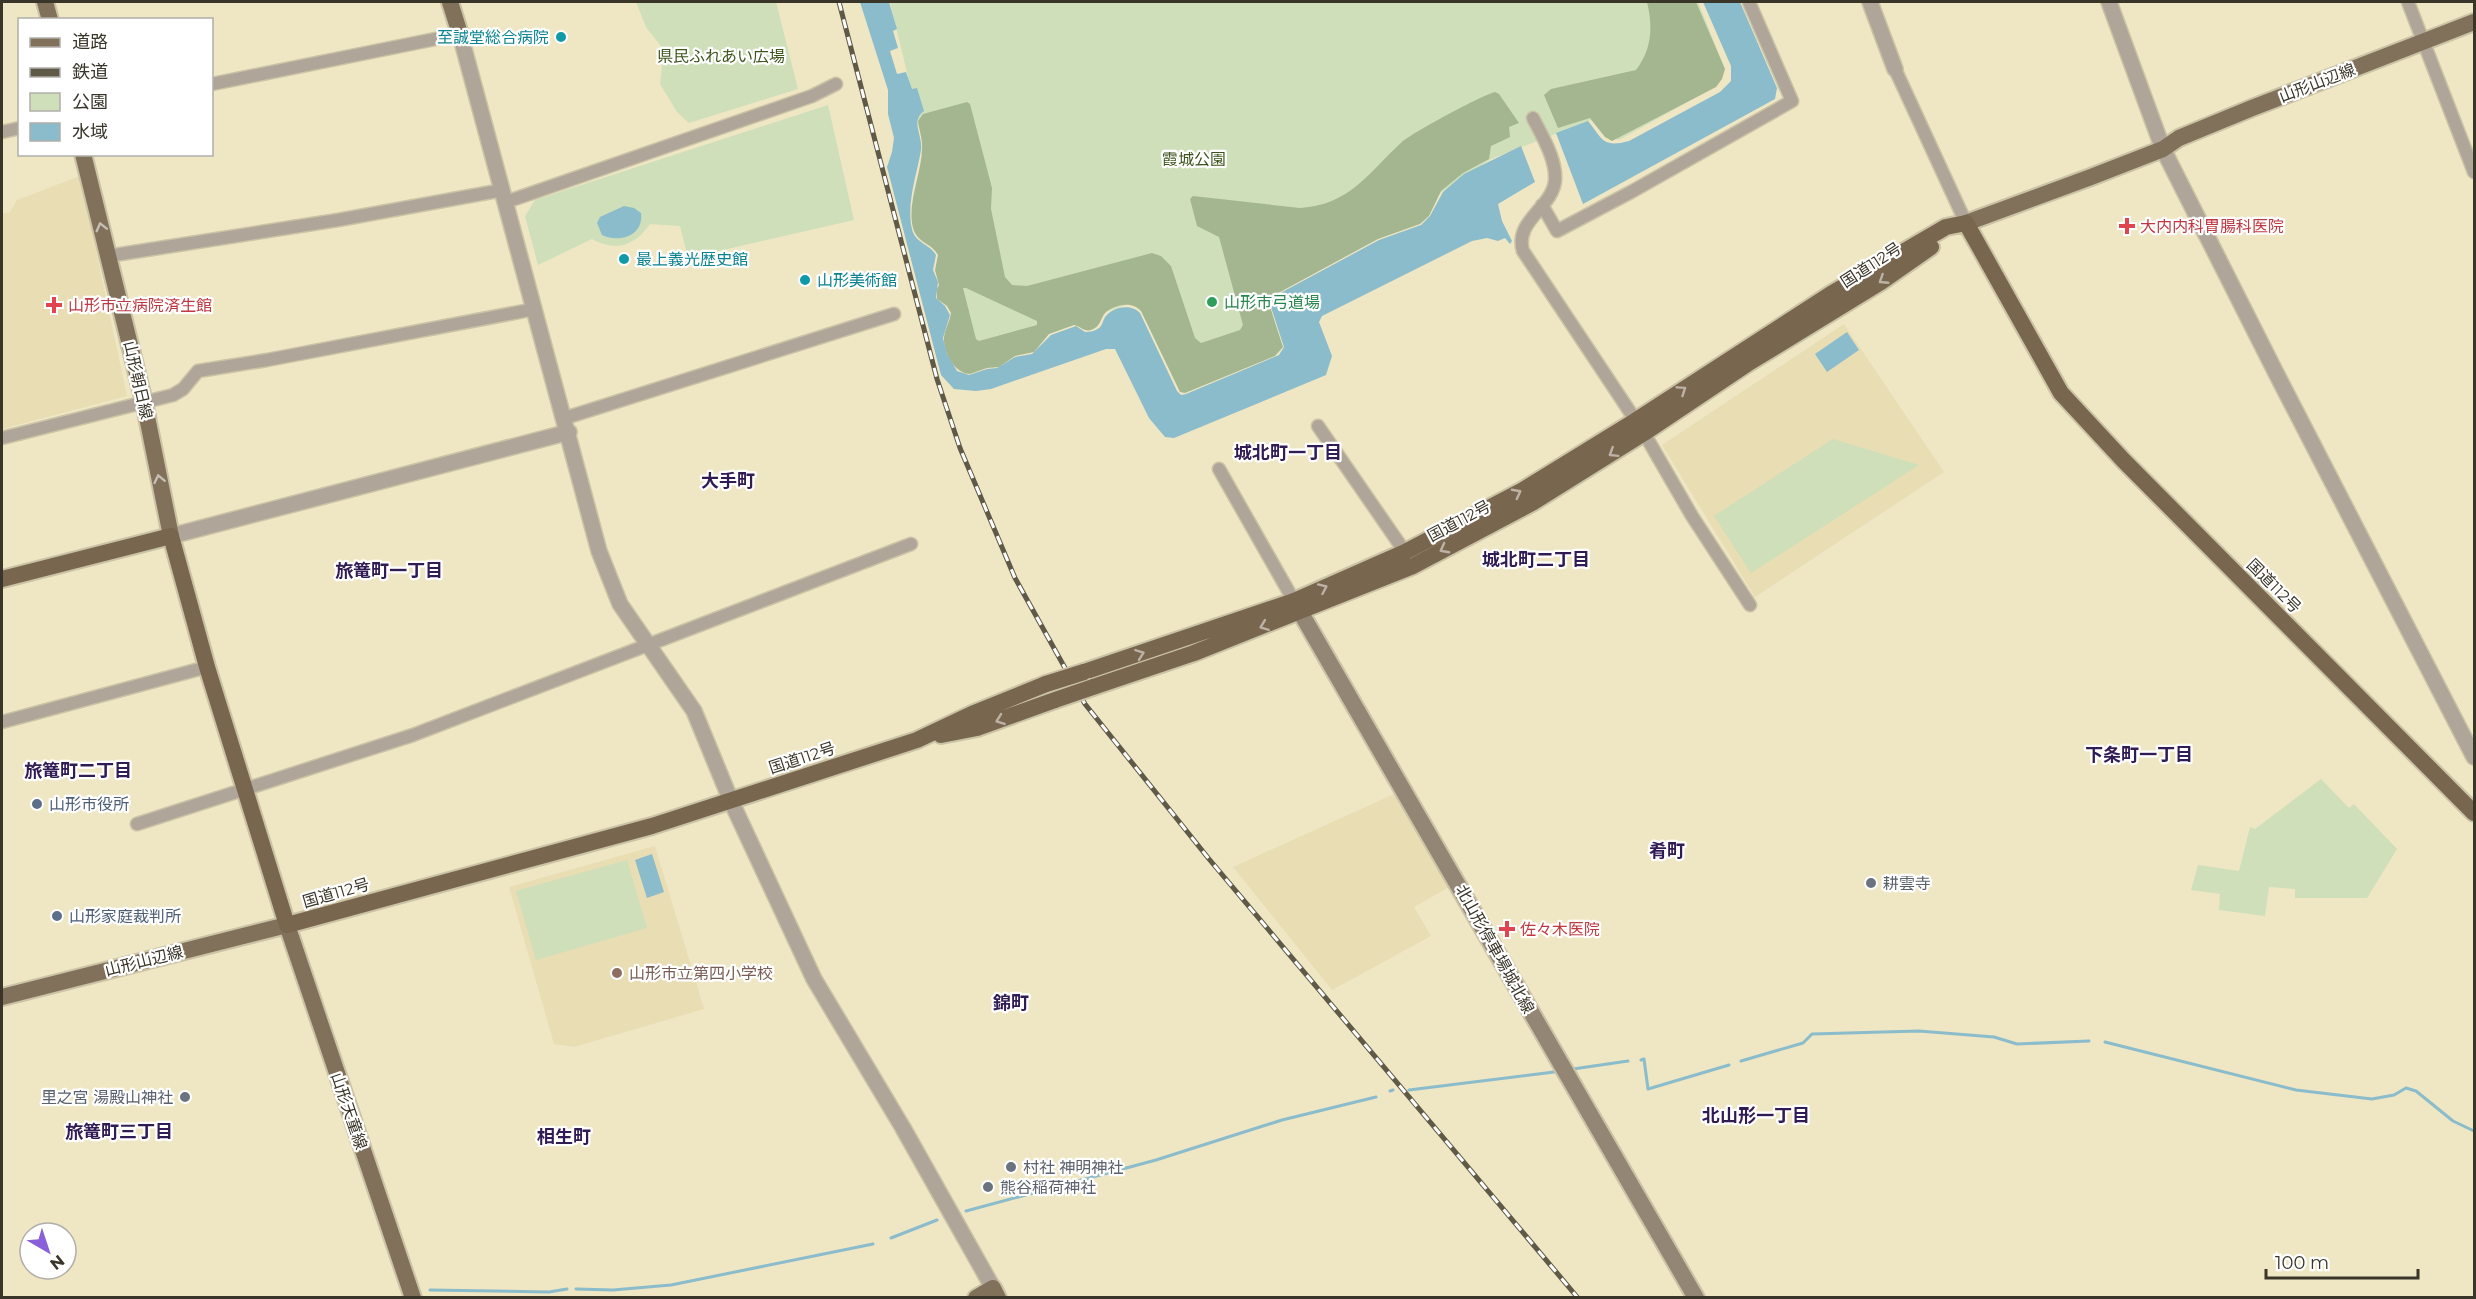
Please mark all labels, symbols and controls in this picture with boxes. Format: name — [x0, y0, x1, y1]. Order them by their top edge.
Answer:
legend — [18, 18, 213, 156]
place label: 至誠堂総合病院 — [437, 28, 549, 47]
marker: 至誠堂総合病院 — [554, 30, 568, 44]
text: 道路 — [72, 31, 108, 53]
park label: 県民ふれあい広場 — [657, 47, 785, 66]
street label: 山形山辺線 — [2276, 60, 2358, 106]
text: 鉄道 — [72, 61, 108, 83]
text: 公園 — [72, 91, 108, 113]
text: 水域 — [72, 121, 108, 143]
park label: 霞城公園 — [1162, 150, 1226, 169]
marker: 大内内科胃腸科医院 — [2118, 217, 2136, 235]
place label: 大内内科胃腸科医院 — [2140, 217, 2284, 236]
one-way arrow — [95, 223, 108, 233]
street label: 国道112号 — [1837, 238, 1905, 292]
place label: 最上義光歴史館 — [636, 250, 748, 269]
marker: 最上義光歴史館 — [617, 252, 631, 266]
place label: 山形美術館 — [817, 271, 897, 290]
marker: 山形美術館 — [798, 273, 812, 287]
one-way arrow — [1879, 273, 1890, 284]
place label: 山形市弓道場 — [1224, 293, 1320, 312]
marker: 山形市弓道場 — [1205, 295, 1219, 309]
marker: 山形市立病院済生館 — [45, 296, 63, 314]
place label: 山形市立病院済生館 — [68, 296, 212, 315]
street label: 山形朝日線 — [120, 339, 156, 421]
one-way arrow — [1676, 386, 1687, 397]
district label: 城北町一丁目 — [1234, 442, 1342, 464]
one-way arrow — [1608, 445, 1619, 456]
district label: 大手町 — [701, 470, 755, 492]
one-way arrow — [153, 474, 166, 484]
one-way arrow — [1511, 489, 1521, 500]
street label: 国道112号 — [1424, 496, 1494, 546]
one-way arrow — [1439, 542, 1450, 554]
district label: 城北町二丁目 — [1482, 549, 1590, 571]
street label: 国道112号 — [2243, 555, 2305, 617]
district label: 旅篭町一丁目 — [335, 560, 443, 582]
one-way arrow — [1317, 583, 1328, 595]
one-way arrow — [1259, 618, 1270, 631]
one-way arrow — [1134, 648, 1145, 661]
one-way arrow — [995, 713, 1006, 725]
street label: 国道112号 — [766, 738, 838, 778]
district label: 下条町一丁目 — [2085, 744, 2193, 766]
district label: 旅篭町二丁目 — [24, 760, 132, 782]
place label: 山形市役所 — [49, 795, 129, 814]
marker: 山形市役所 — [30, 797, 44, 811]
district label: 肴町 — [1649, 840, 1685, 862]
street label: 国道112号 — [300, 874, 372, 912]
place label: 耕雲寺 — [1883, 874, 1931, 893]
marker: 耕雲寺 — [1864, 876, 1878, 890]
street label: 北山形停車場城北線 — [1452, 881, 1538, 1017]
place label: 山形家庭裁判所 — [69, 907, 181, 926]
marker: 山形家庭裁判所 — [50, 909, 64, 923]
marker: 佐々木医院 — [1498, 920, 1516, 938]
place label: 佐々木医院 — [1520, 920, 1600, 939]
street label: 山形山辺線 — [103, 942, 185, 980]
place label: 山形市立第四小学校 — [629, 964, 773, 983]
marker: 山形市立第四小学校 — [610, 966, 624, 980]
district label: 錦町 — [993, 992, 1029, 1014]
street label: 山形天童線 — [327, 1070, 371, 1152]
place label: 里之宮 湯殿山神社 — [41, 1088, 173, 1107]
marker: 里之宮 湯殿山神社 — [178, 1090, 192, 1104]
district label: 北山形一丁目 — [1702, 1105, 1810, 1127]
district label: 旅篭町三丁目 — [65, 1121, 173, 1143]
district label: 相生町 — [537, 1126, 591, 1148]
place label: 村社 神明神社 — [1023, 1158, 1123, 1177]
marker: 村社 神明神社 — [1004, 1160, 1018, 1174]
place label: 熊谷稲荷神社 — [1000, 1178, 1096, 1197]
marker: 熊谷稲荷神社 — [981, 1180, 995, 1194]
north arrow — [18, 1221, 78, 1281]
scale bar — [2266, 1242, 2418, 1280]
text: N — [46, 1251, 68, 1274]
text: 100 m — [2275, 1252, 2329, 1274]

